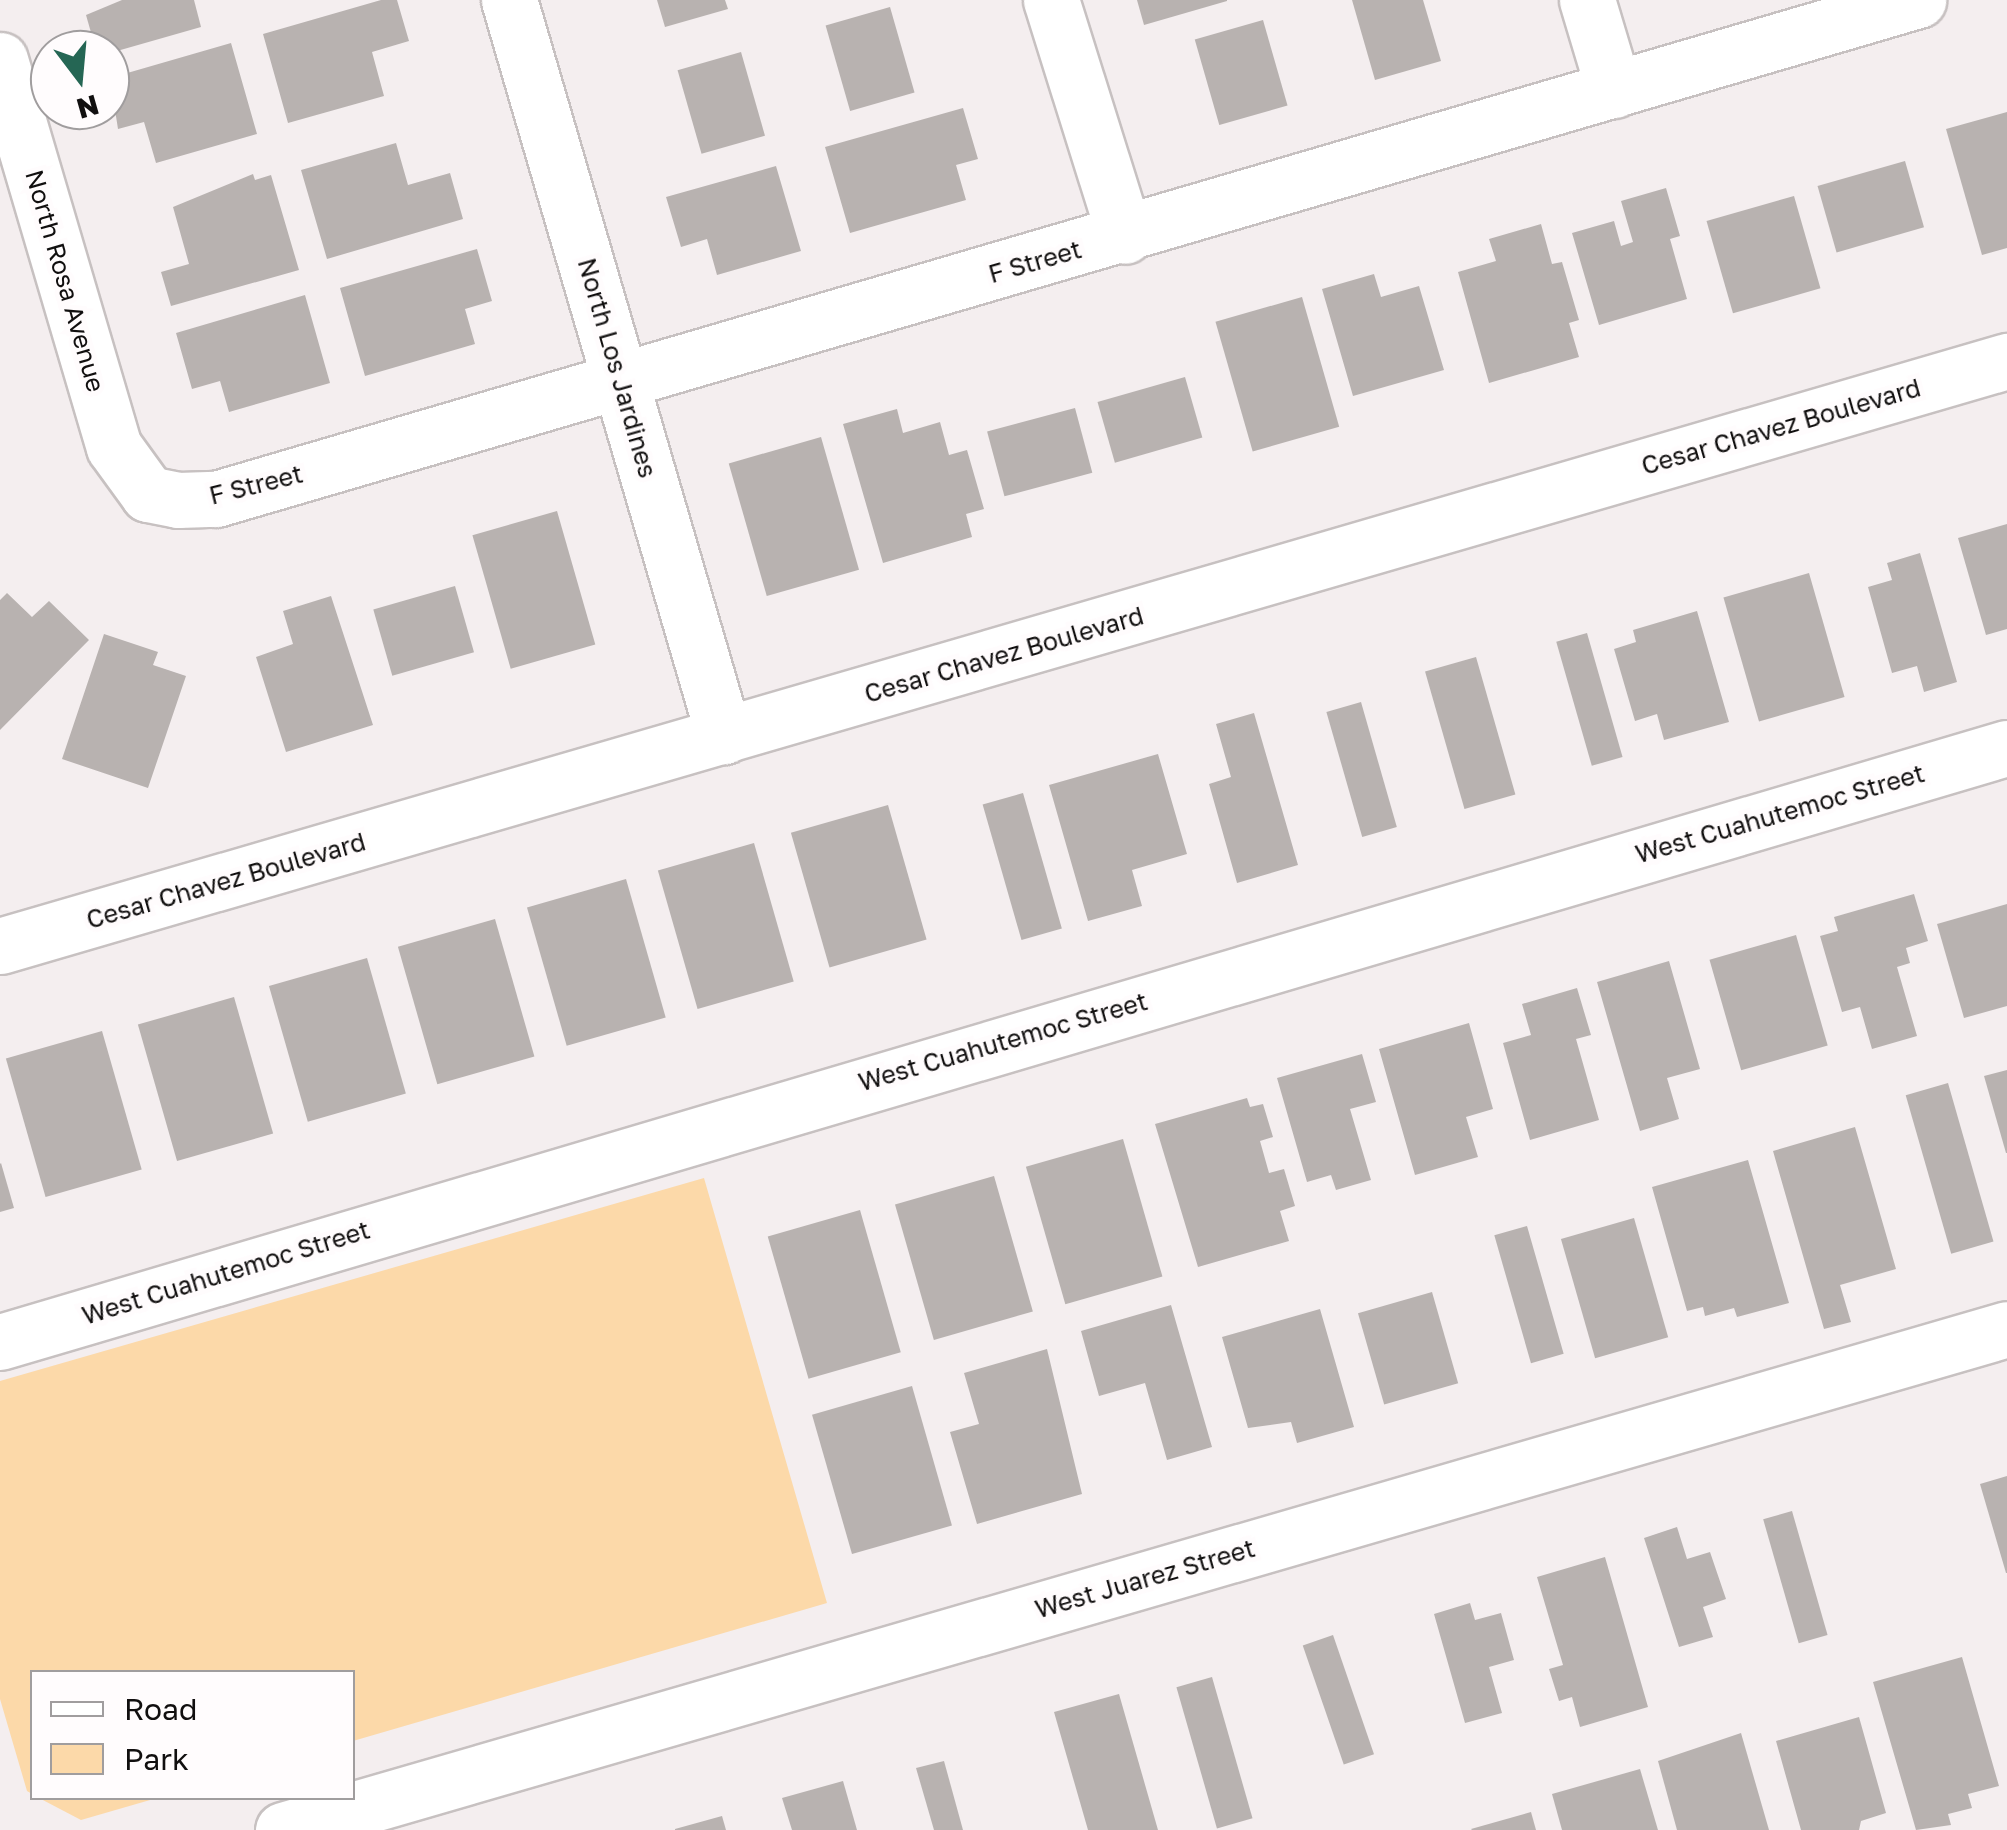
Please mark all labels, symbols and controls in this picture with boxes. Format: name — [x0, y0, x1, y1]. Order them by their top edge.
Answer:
north arrow — [30, 30, 130, 130]
text: N — [73, 89, 103, 126]
street label: North Rosa Avenue — [19, 167, 111, 395]
street label: F Street — [985, 234, 1085, 290]
street label: North Los Jardines — [571, 255, 663, 481]
street label: Cesar Chavez Boulevard — [1638, 373, 1924, 481]
street label: F Street — [206, 459, 306, 511]
street label: Cesar Chavez Boulevard — [861, 601, 1147, 709]
street label: West Cuahutemoc Street — [1632, 758, 1928, 870]
street label: Cesar Chavez Boulevard — [83, 827, 369, 935]
street label: West Cuahutemoc Street — [855, 986, 1151, 1098]
street label: West Cuahutemoc Street — [79, 1215, 373, 1331]
street label: West Juarez Street — [1032, 1533, 1258, 1625]
legend — [30, 1670, 355, 1800]
text: Road — [124, 1691, 198, 1727]
text: Park — [124, 1741, 189, 1777]

